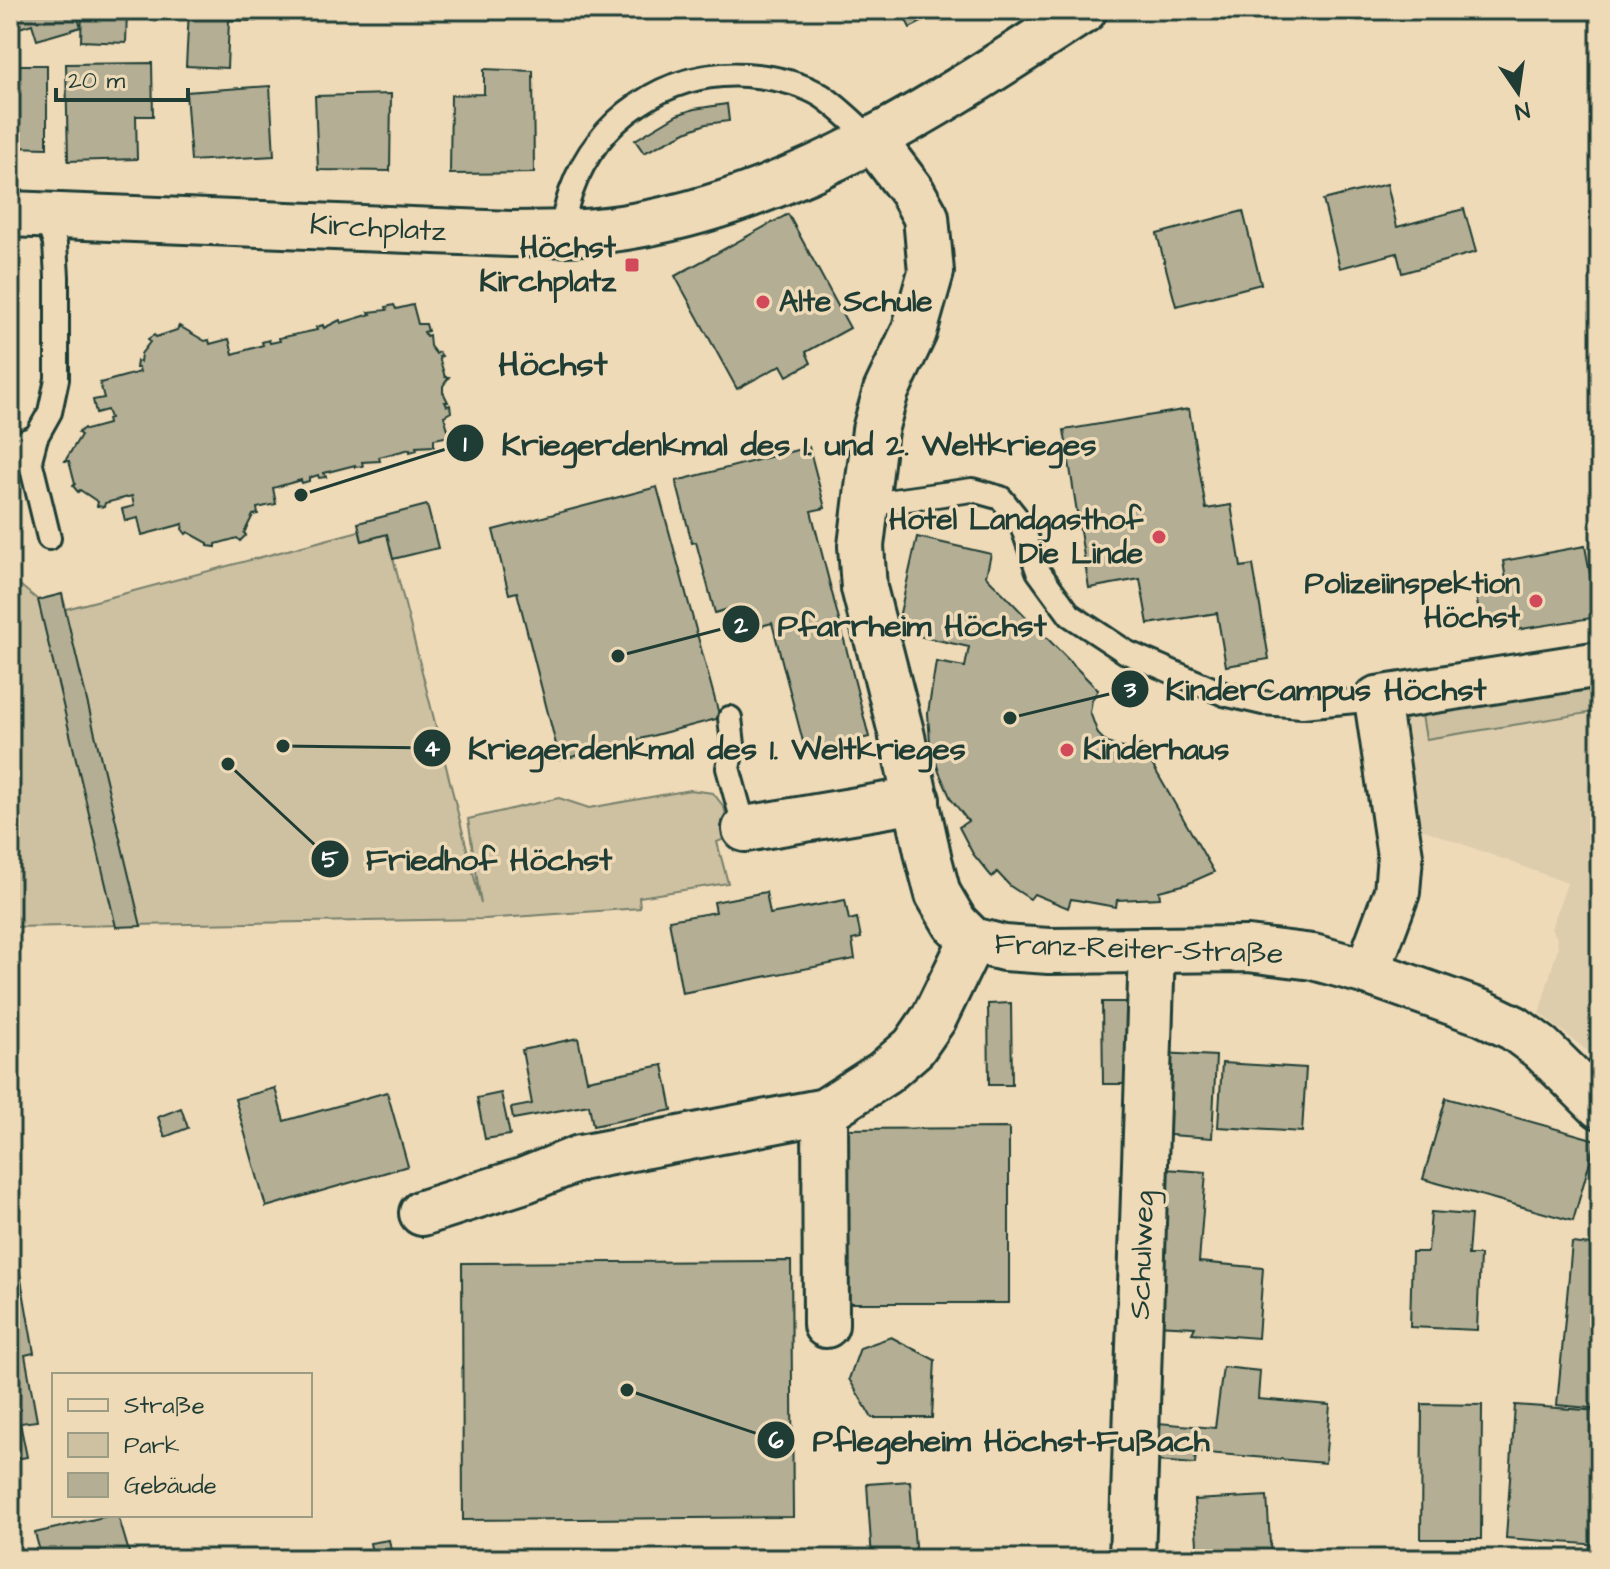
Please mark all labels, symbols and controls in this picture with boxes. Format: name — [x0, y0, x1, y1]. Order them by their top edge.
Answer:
scale bar — [56, 52, 188, 102]
north arrow — [1478, 52, 1558, 132]
text: 20 m — [68, 64, 125, 98]
text: N — [1512, 93, 1532, 127]
street label: Kirchplatz — [309, 203, 448, 253]
place label: Höchst Kirchplatz — [479, 227, 617, 304]
marker: Höchst Kirchplatz — [623, 256, 641, 274]
place label: Alte Schule — [779, 281, 933, 323]
marker: Alte Schule — [754, 293, 772, 311]
district label: Höchst — [499, 341, 608, 389]
callout: Kriegerdenkmal des 1. und 2. Weltkrieges — [445, 415, 1112, 471]
text: Kriegerdenkmal des 1. und 2. Weltkrieges — [502, 423, 1096, 469]
text: 1 — [463, 428, 467, 462]
place label: Hotel Landgasthof Die Linde — [889, 499, 1144, 575]
marker: Hotel Landgasthof Die Linde — [1150, 528, 1168, 546]
place label: Polizeiinspektion Höchst — [1305, 563, 1521, 639]
marker: Polizeiinspektion Höchst — [1527, 592, 1545, 610]
callout: Pfarrheim Höchst — [721, 596, 1062, 652]
text: Pfarrheim Höchst — [777, 604, 1048, 649]
text: 2 — [733, 609, 748, 643]
callout: KinderCampus Höchst — [1110, 661, 1503, 717]
text: KinderCampus Höchst — [1166, 668, 1487, 713]
text: 3 — [1123, 673, 1137, 707]
callout: Kriegerdenkmal des 1. Weltkrieges — [412, 720, 982, 776]
text: Kriegerdenkmal des 1. Weltkrieges — [468, 727, 966, 773]
place label: Kinderhaus — [1083, 729, 1229, 771]
text: 4 — [424, 732, 441, 766]
marker: Kinderhaus — [1058, 741, 1076, 759]
callout: Friedhof Höchst — [310, 831, 628, 887]
text: Friedhof Höchst — [366, 838, 613, 883]
text: 5 — [322, 843, 340, 877]
street label: Franz-Reiter-Straße — [994, 923, 1284, 975]
street label: Schulweg — [1119, 1190, 1166, 1320]
legend — [52, 1373, 312, 1517]
text: Straße — [124, 1389, 205, 1423]
callout: Pflegeheim Höchst-Fußach — [756, 1412, 1225, 1468]
text: Pflegeheim Höchst-Fußach — [812, 1419, 1211, 1465]
text: 6 — [768, 1424, 784, 1458]
text: Park — [124, 1429, 180, 1463]
text: Gebäude — [124, 1469, 217, 1503]

